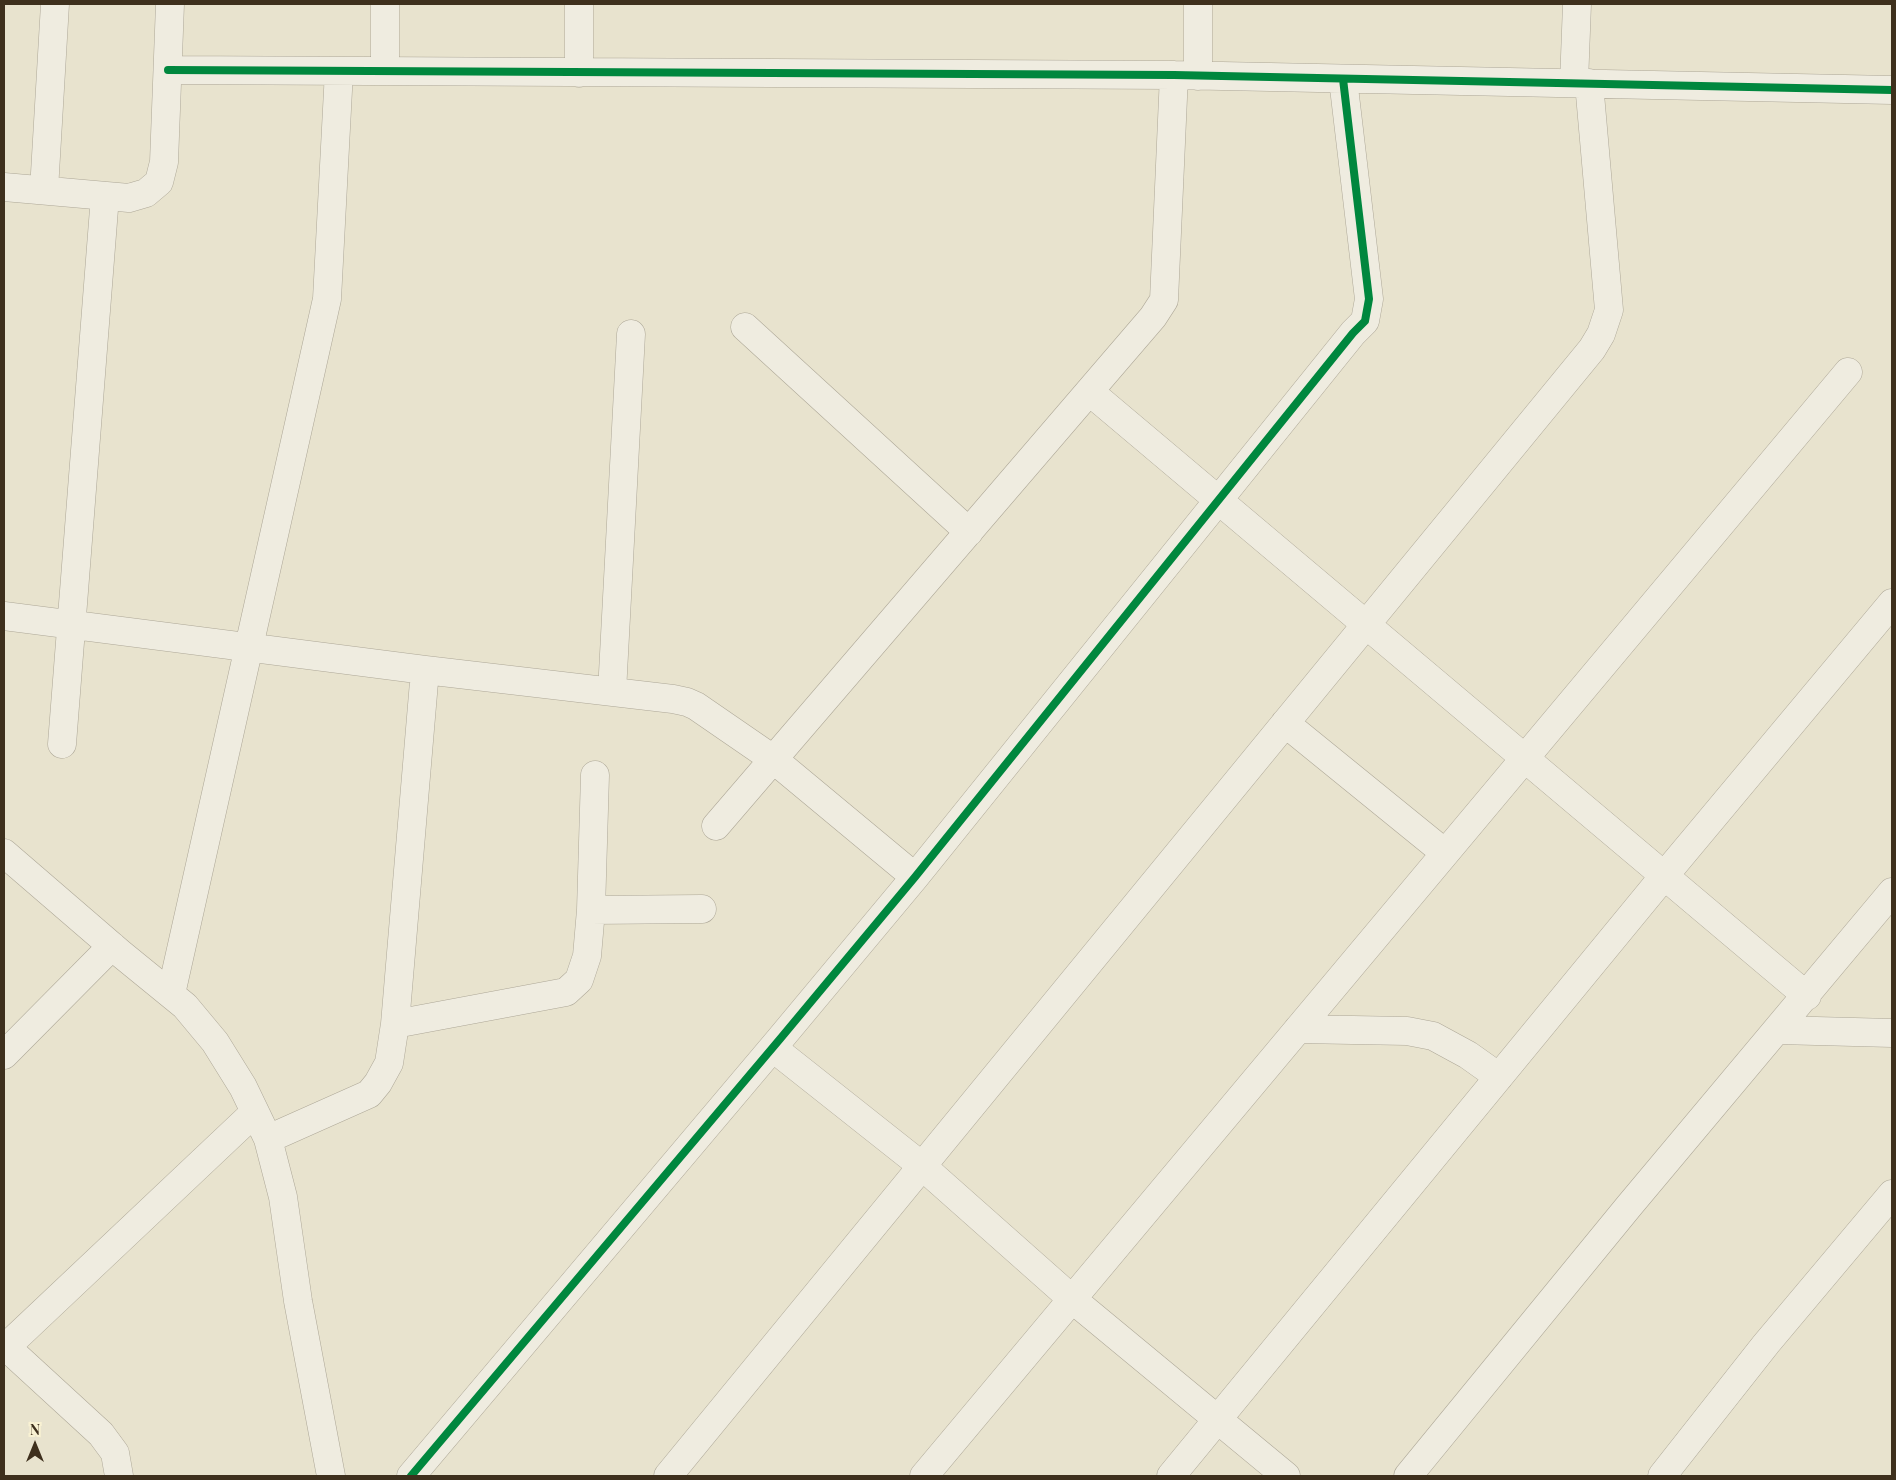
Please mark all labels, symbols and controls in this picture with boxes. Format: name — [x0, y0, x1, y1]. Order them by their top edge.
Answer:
north arrow — [10, 1420, 60, 1470]
text: N — [30, 1420, 40, 1439]

